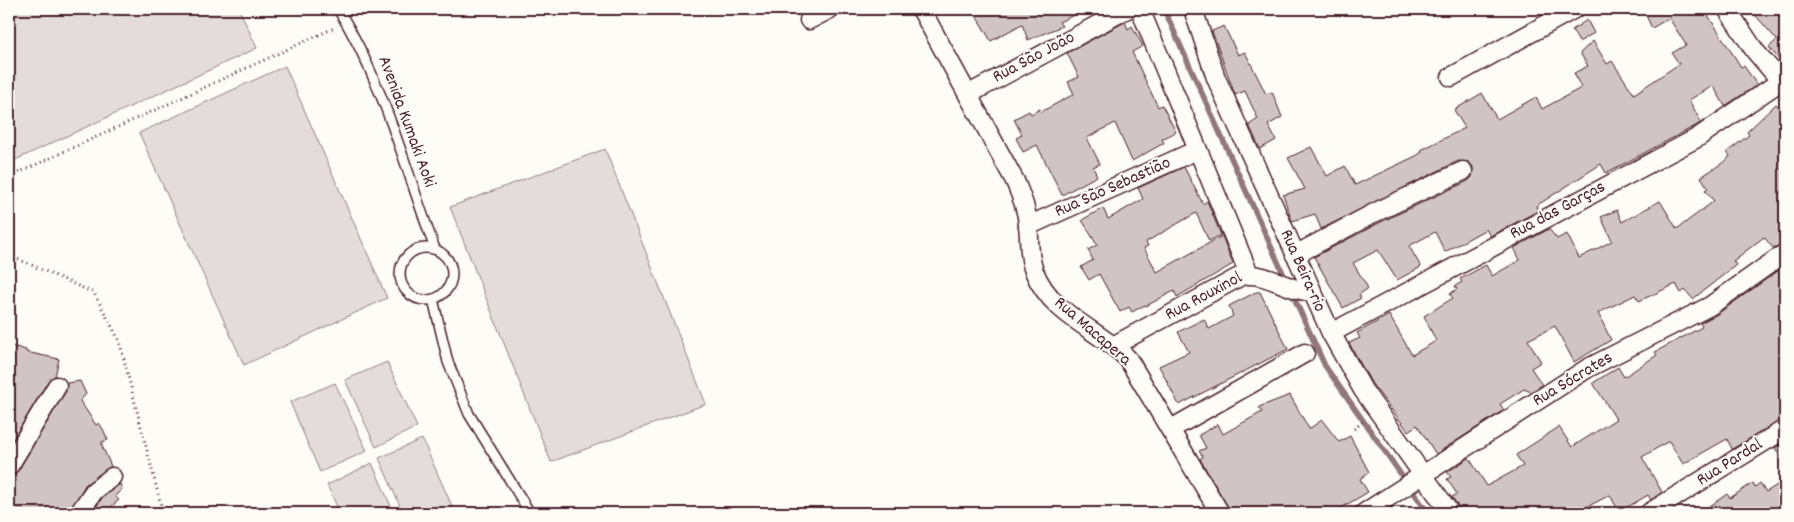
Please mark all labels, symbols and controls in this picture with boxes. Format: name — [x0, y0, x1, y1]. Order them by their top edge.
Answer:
street label: Rua São João — [989, 26, 1079, 90]
street label: Avenida Kumaki Aoki — [371, 53, 441, 191]
street label: Rua São Sebastião — [1051, 151, 1175, 225]
street label: Rua das Garças — [1506, 175, 1610, 247]
street label: Rua Beira-rio — [1273, 226, 1331, 316]
street label: Rua Rouxinol — [1161, 266, 1248, 328]
street label: Rua Macapera — [1048, 291, 1137, 373]
street label: Rua Sócrates — [1528, 346, 1618, 414]
street label: Rua Pardal — [1692, 433, 1768, 493]

